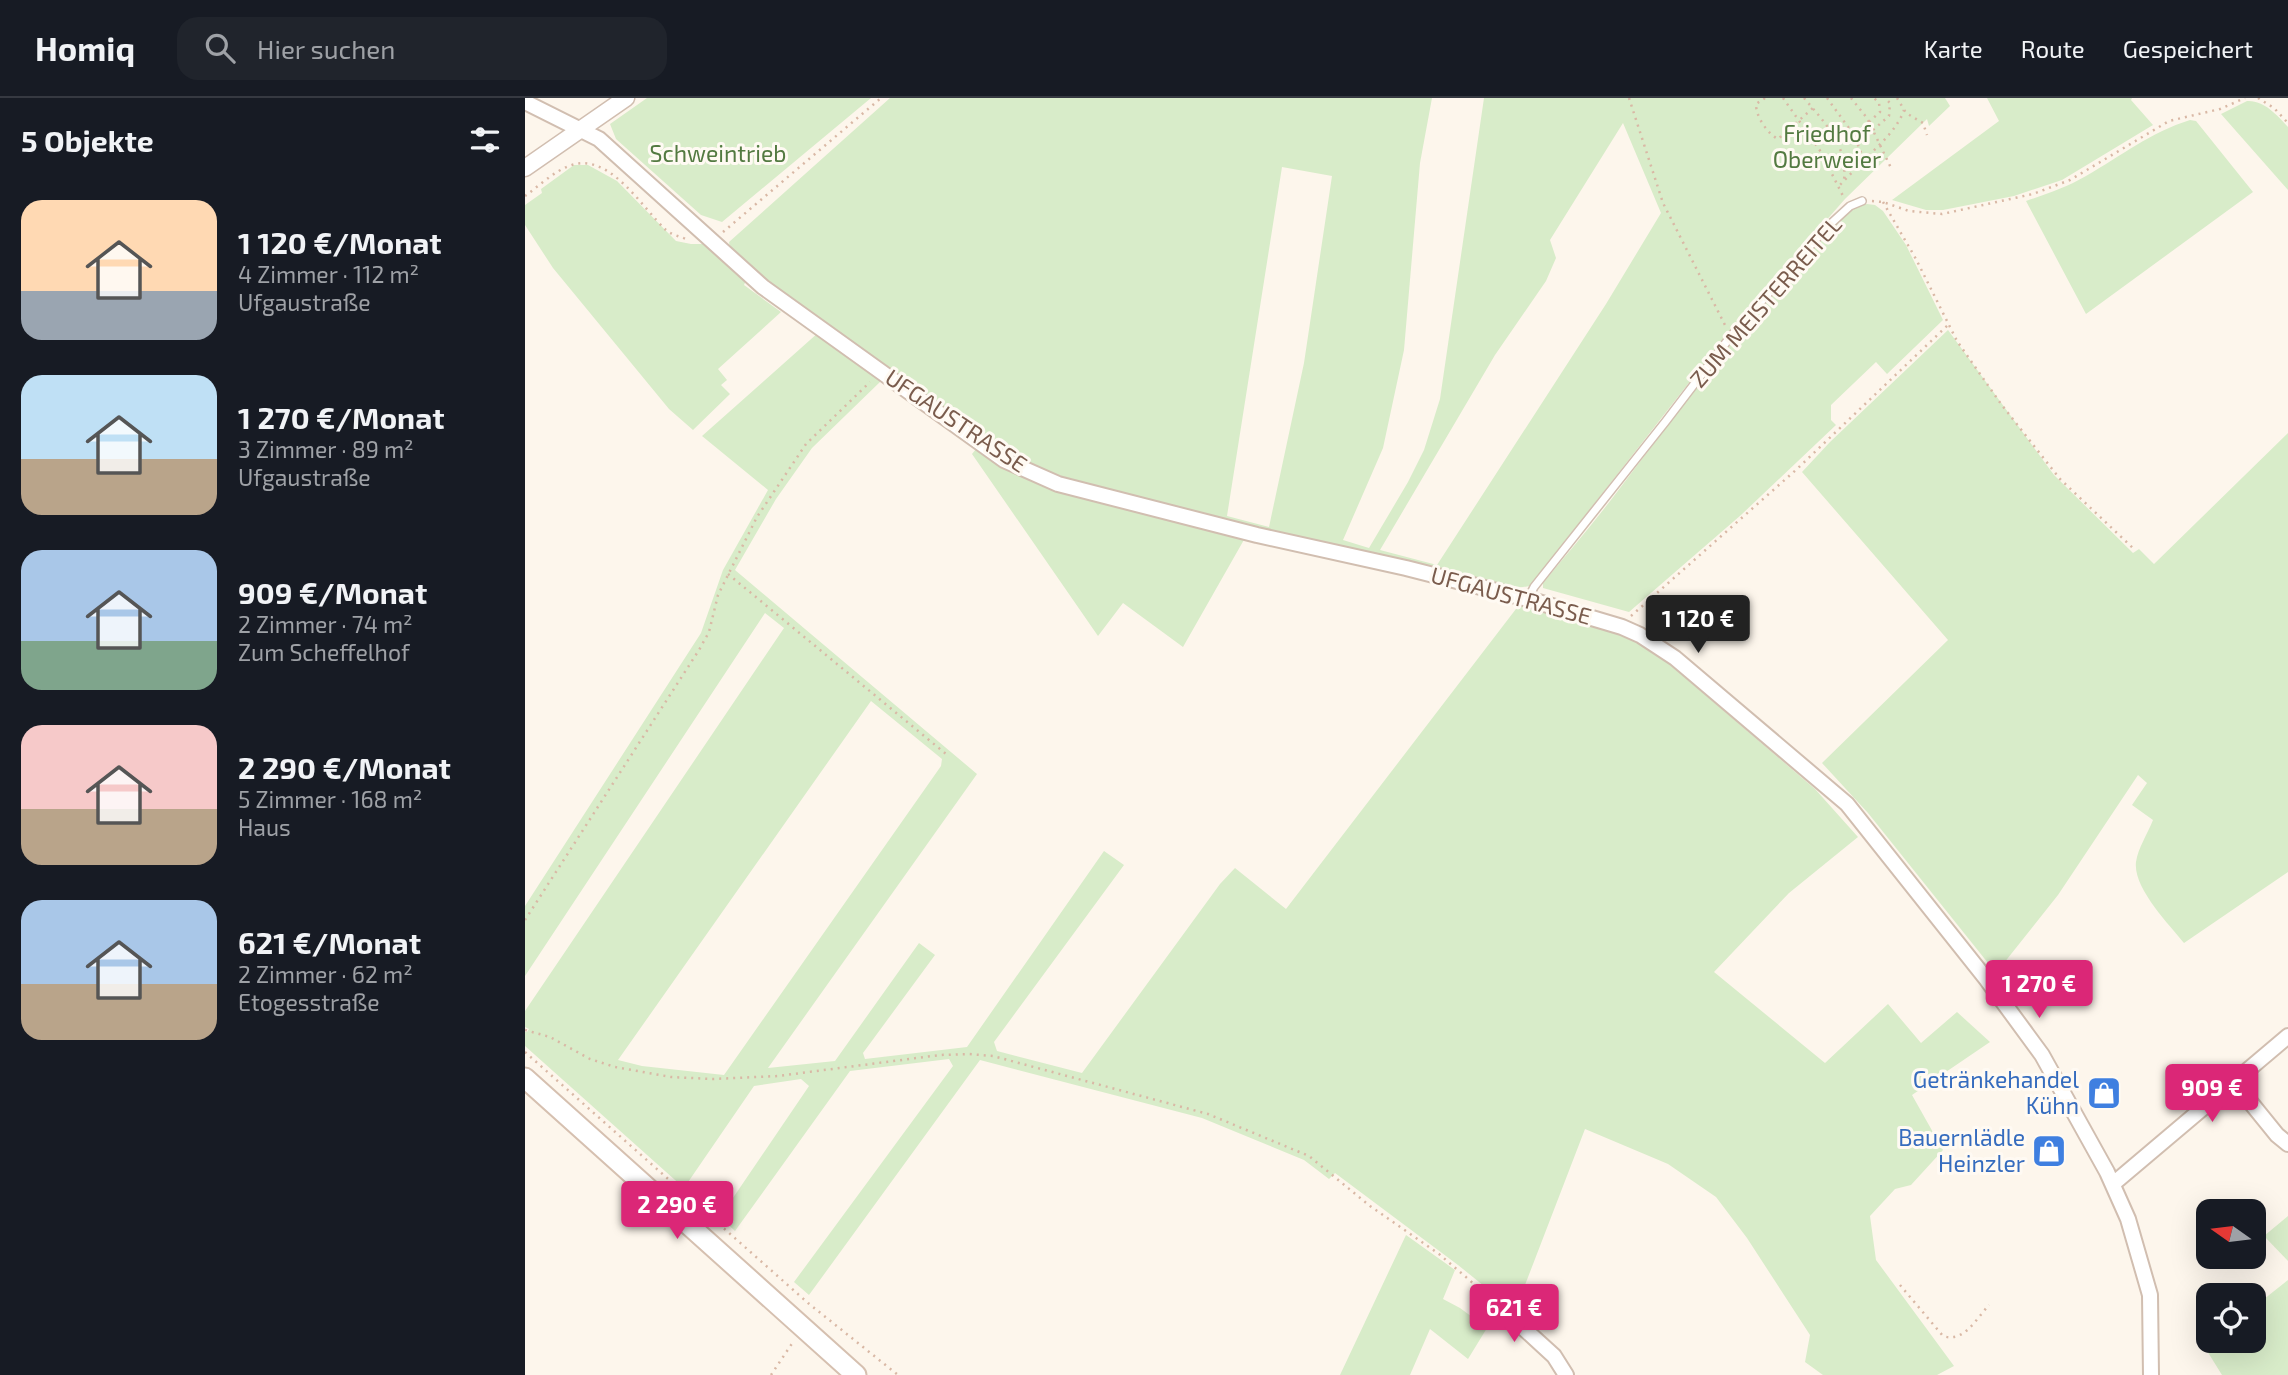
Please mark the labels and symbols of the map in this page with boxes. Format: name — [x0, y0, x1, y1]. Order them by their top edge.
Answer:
park label: Friedhof Oberweier — [1773, 119, 1881, 173]
park label: Schweintrieb — [650, 139, 786, 167]
street label: ZUM MEISTERREITEL — [1683, 210, 1847, 393]
street label: UFGAUSTRASSE — [880, 362, 1033, 478]
street label: UFGAUSTRASSE — [1428, 560, 1595, 630]
pin: 1 120 € — [1633, 596, 1763, 655]
pin: 1 270 € — [1974, 960, 2104, 1020]
place label: Getränkehandel Kühn — [1913, 1065, 2079, 1119]
pin: 909 € — [2163, 1065, 2261, 1124]
shop icon: Getränkehandel Kühn — [2085, 1074, 2123, 1112]
place label: Bauernlädle Heinzler — [1898, 1123, 2025, 1177]
shop icon: Bauernlädle Heinzler — [2030, 1132, 2068, 1170]
pin: 2 290 € — [612, 1182, 742, 1241]
north arrow — [2196, 1199, 2266, 1269]
pin: 621 € — [1465, 1284, 1563, 1344]

